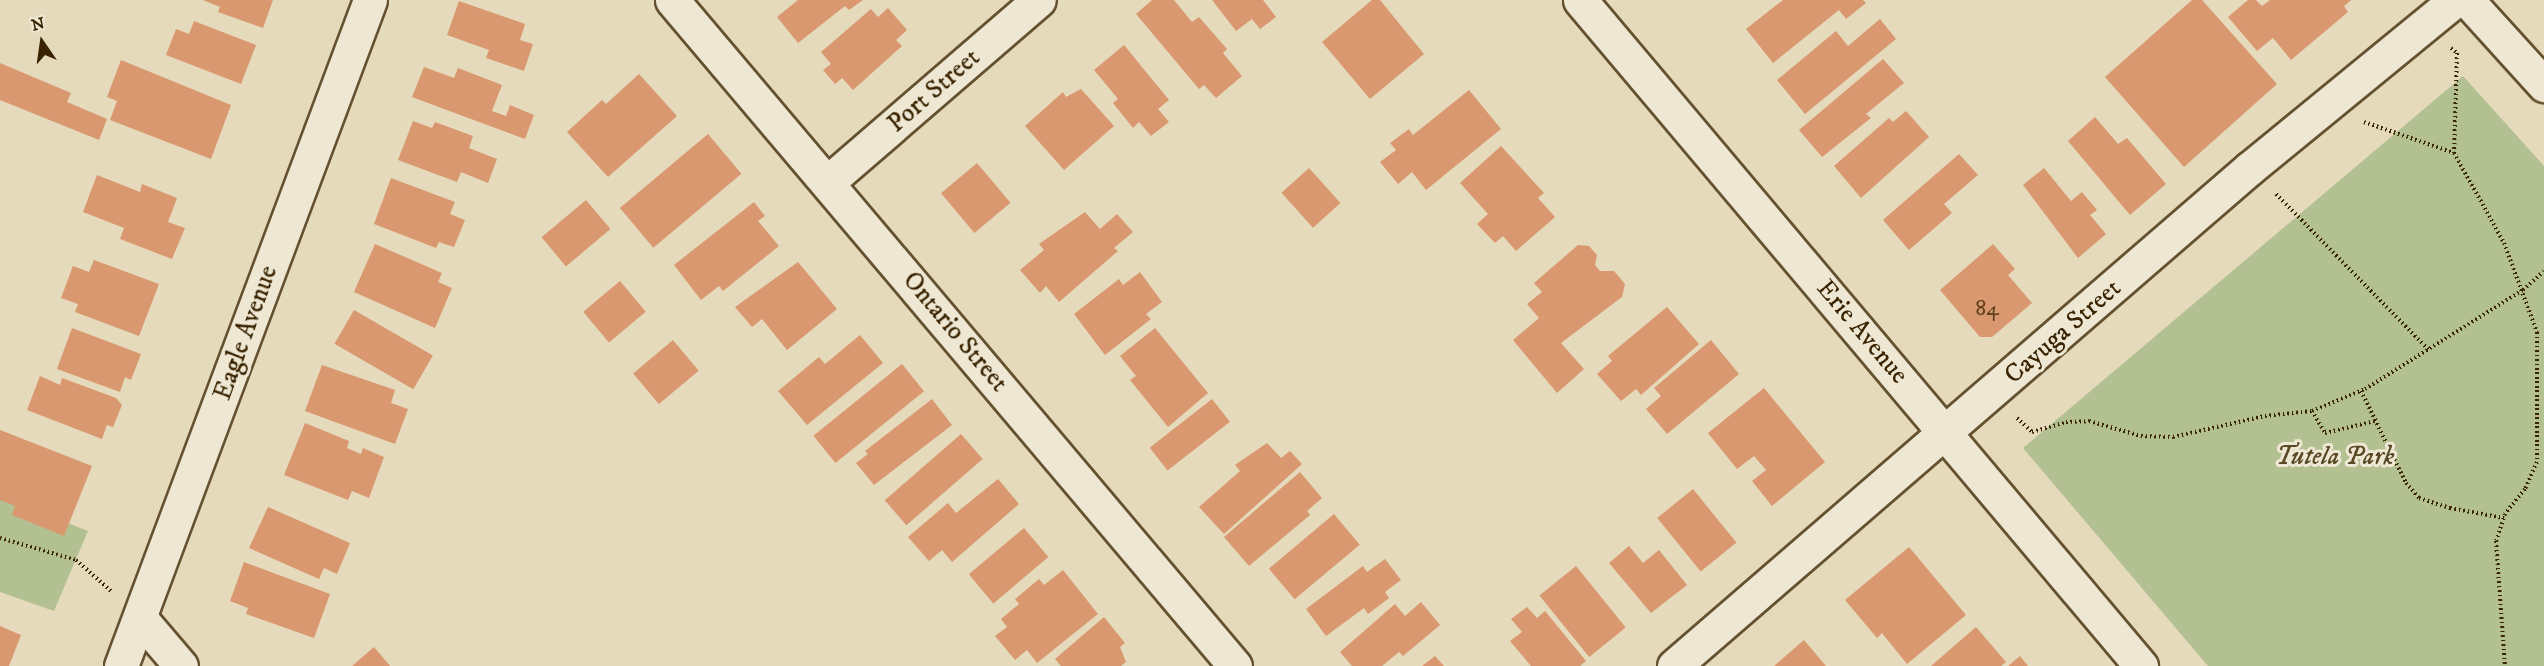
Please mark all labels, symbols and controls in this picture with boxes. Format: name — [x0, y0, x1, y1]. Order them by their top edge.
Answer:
north arrow — [12, 12, 72, 72]
text: N — [29, 13, 47, 36]
street label: Port Street — [881, 42, 987, 140]
street label: Eagle Avenue — [207, 261, 285, 405]
street label: Ontario Street — [896, 266, 1014, 398]
street label: Cayuga Street — [1998, 273, 2128, 391]
street label: Erie Avenue — [1810, 274, 1914, 390]
house number: 84 — [1975, 296, 1999, 322]
park label: Tutela Park — [2276, 441, 2394, 473]

